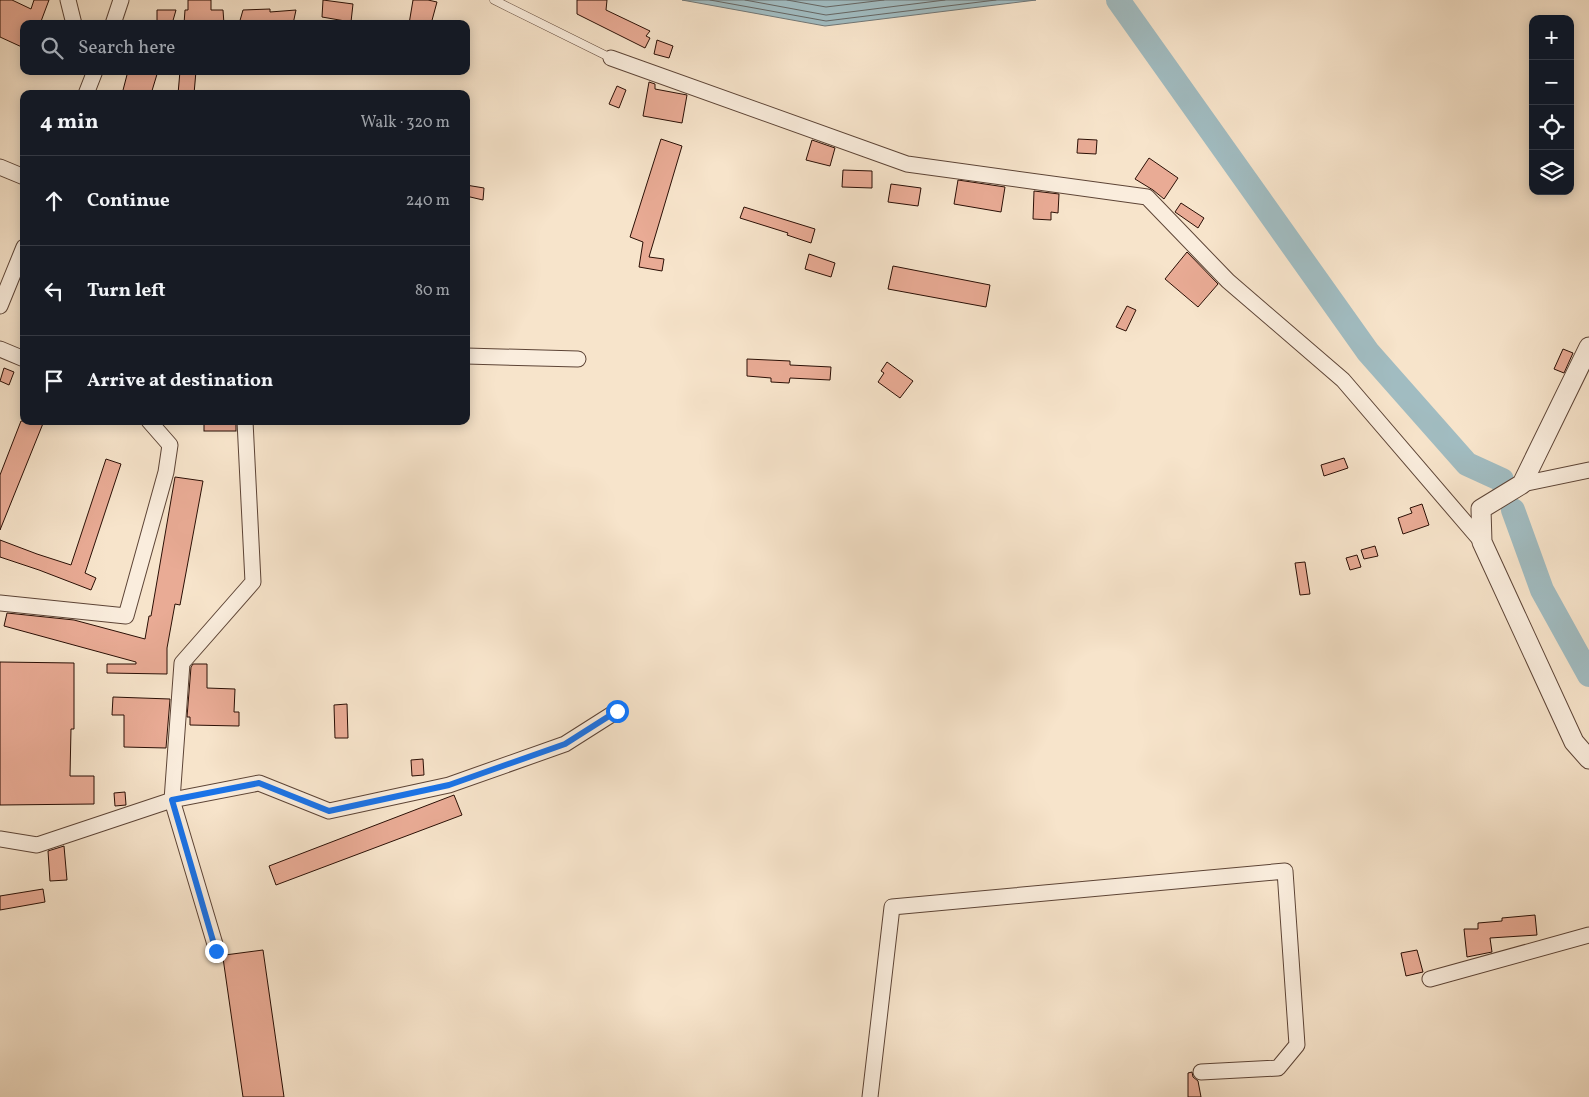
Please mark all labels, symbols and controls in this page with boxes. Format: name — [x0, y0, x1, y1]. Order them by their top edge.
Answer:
map controls — [1529, 15, 1574, 195]
button: + — [1529, 15, 1574, 60]
search box — [20, 20, 470, 75]
icon: search — [38, 34, 66, 62]
text: Search here — [78, 35, 175, 61]
button: − — [1529, 60, 1574, 105]
button: locate — [1529, 105, 1574, 150]
text: 4 min — [40, 108, 99, 137]
text: Walk · 320 m — [360, 112, 450, 134]
button: layers — [1529, 150, 1574, 195]
icon: ahead — [40, 187, 68, 215]
text: Continue — [87, 188, 170, 214]
text: 240 m — [406, 190, 450, 212]
icon: left — [40, 277, 68, 305]
text: Turn left — [87, 278, 166, 304]
text: 80 m — [415, 280, 450, 302]
icon: arrive — [40, 367, 68, 395]
text: Arrive at destination — [87, 368, 273, 394]
route start — [606, 700, 629, 723]
route end — [205, 940, 228, 963]

